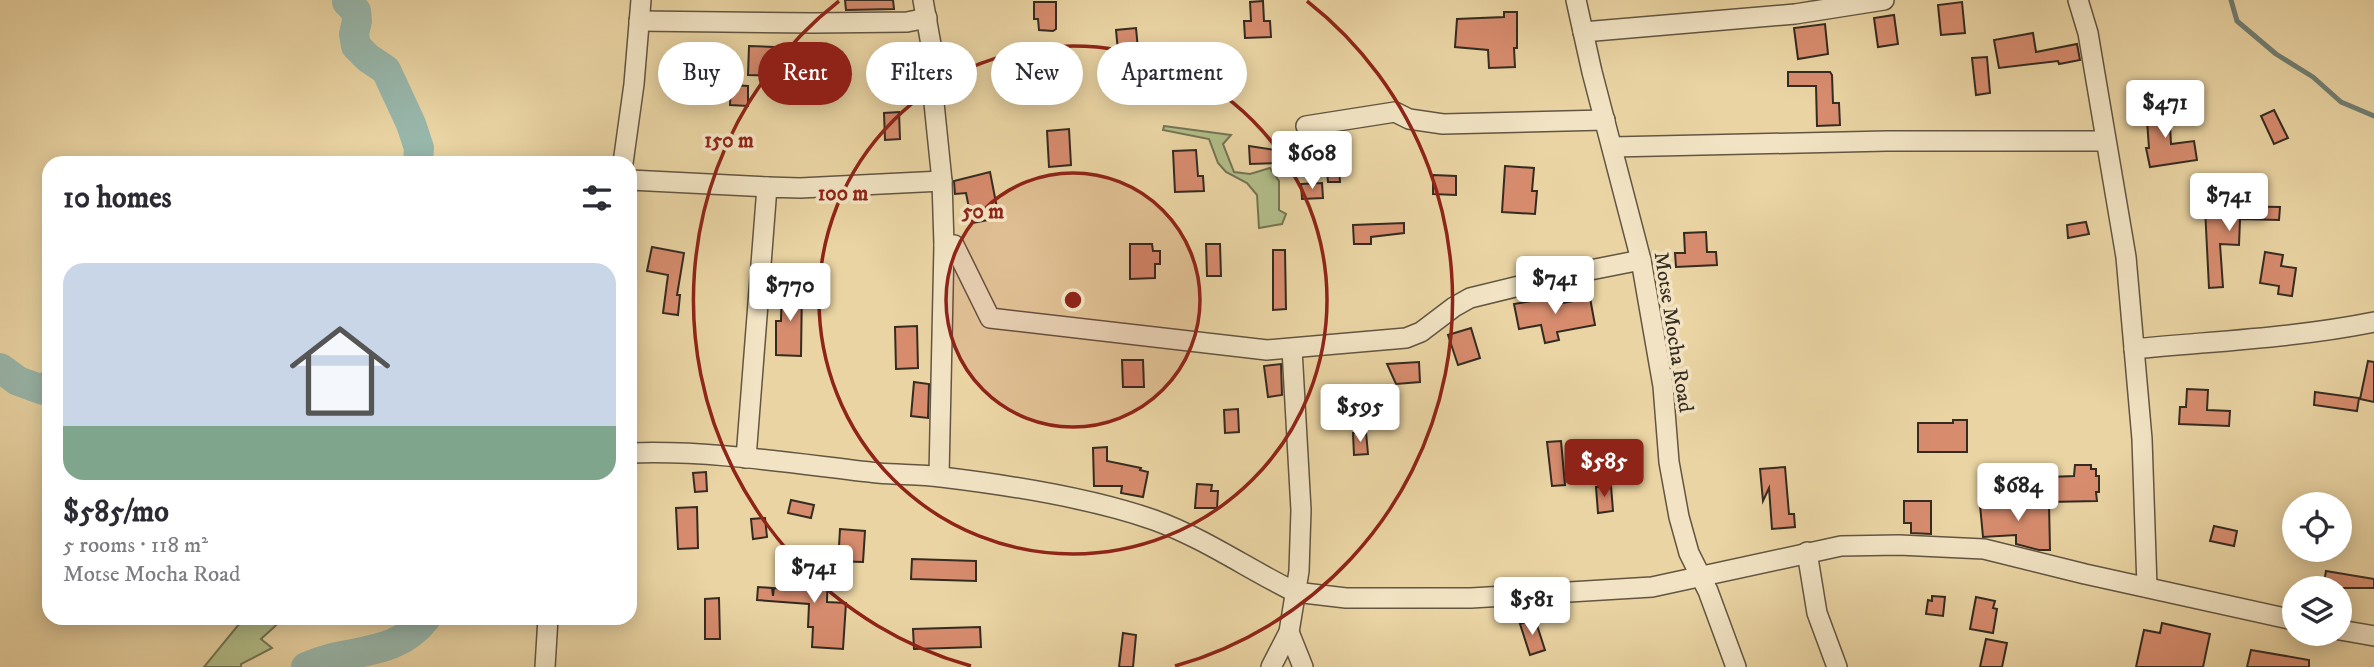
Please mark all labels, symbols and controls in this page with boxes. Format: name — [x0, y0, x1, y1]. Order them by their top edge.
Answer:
chip: Buy — [658, 42, 744, 105]
chip: Rent — [758, 42, 852, 105]
chip: Filters — [866, 42, 977, 105]
chip: New — [991, 42, 1083, 105]
chip: Apartment — [1097, 42, 1247, 105]
pin: $471 — [2124, 80, 2206, 140]
text: $471 — [2142, 88, 2188, 117]
text: 150 m — [704, 128, 754, 154]
pin: $608 — [1271, 132, 1353, 191]
text: $608 — [1288, 139, 1336, 168]
pin: $741 — [2188, 174, 2270, 233]
icon: filters — [578, 179, 616, 217]
text: 10 homes — [63, 180, 172, 217]
text: 100 m — [818, 181, 868, 207]
text: $741 — [2206, 181, 2252, 210]
text: 50 m — [961, 199, 1004, 225]
street label: Motse Mocha Road — [1647, 250, 1699, 415]
pin: $741 — [1514, 256, 1596, 316]
pin: $770 — [749, 264, 831, 323]
text: $741 — [1532, 264, 1578, 293]
text: $770 — [765, 271, 815, 300]
centre of rings — [1061, 288, 1085, 312]
icon: home — [277, 308, 403, 434]
pin: $595 — [1319, 384, 1401, 444]
text: $595 — [1337, 392, 1383, 421]
pin: $585 — [1563, 440, 1645, 499]
text: $585 — [1581, 447, 1627, 476]
pin: $684 — [1977, 463, 2059, 523]
text: $684 — [1993, 471, 2043, 500]
map controls — [2282, 492, 2352, 646]
button: locate — [2282, 492, 2352, 562]
text: $585/mo — [63, 494, 169, 531]
text: 5 rooms · 118 m² — [63, 531, 208, 560]
pin: $741 — [773, 546, 855, 605]
text: $741 — [791, 553, 837, 582]
text: Motse Mocha Road — [63, 560, 241, 589]
button: layers — [2282, 576, 2352, 646]
pin: $581 — [1491, 578, 1573, 637]
text: $581 — [1510, 585, 1554, 614]

